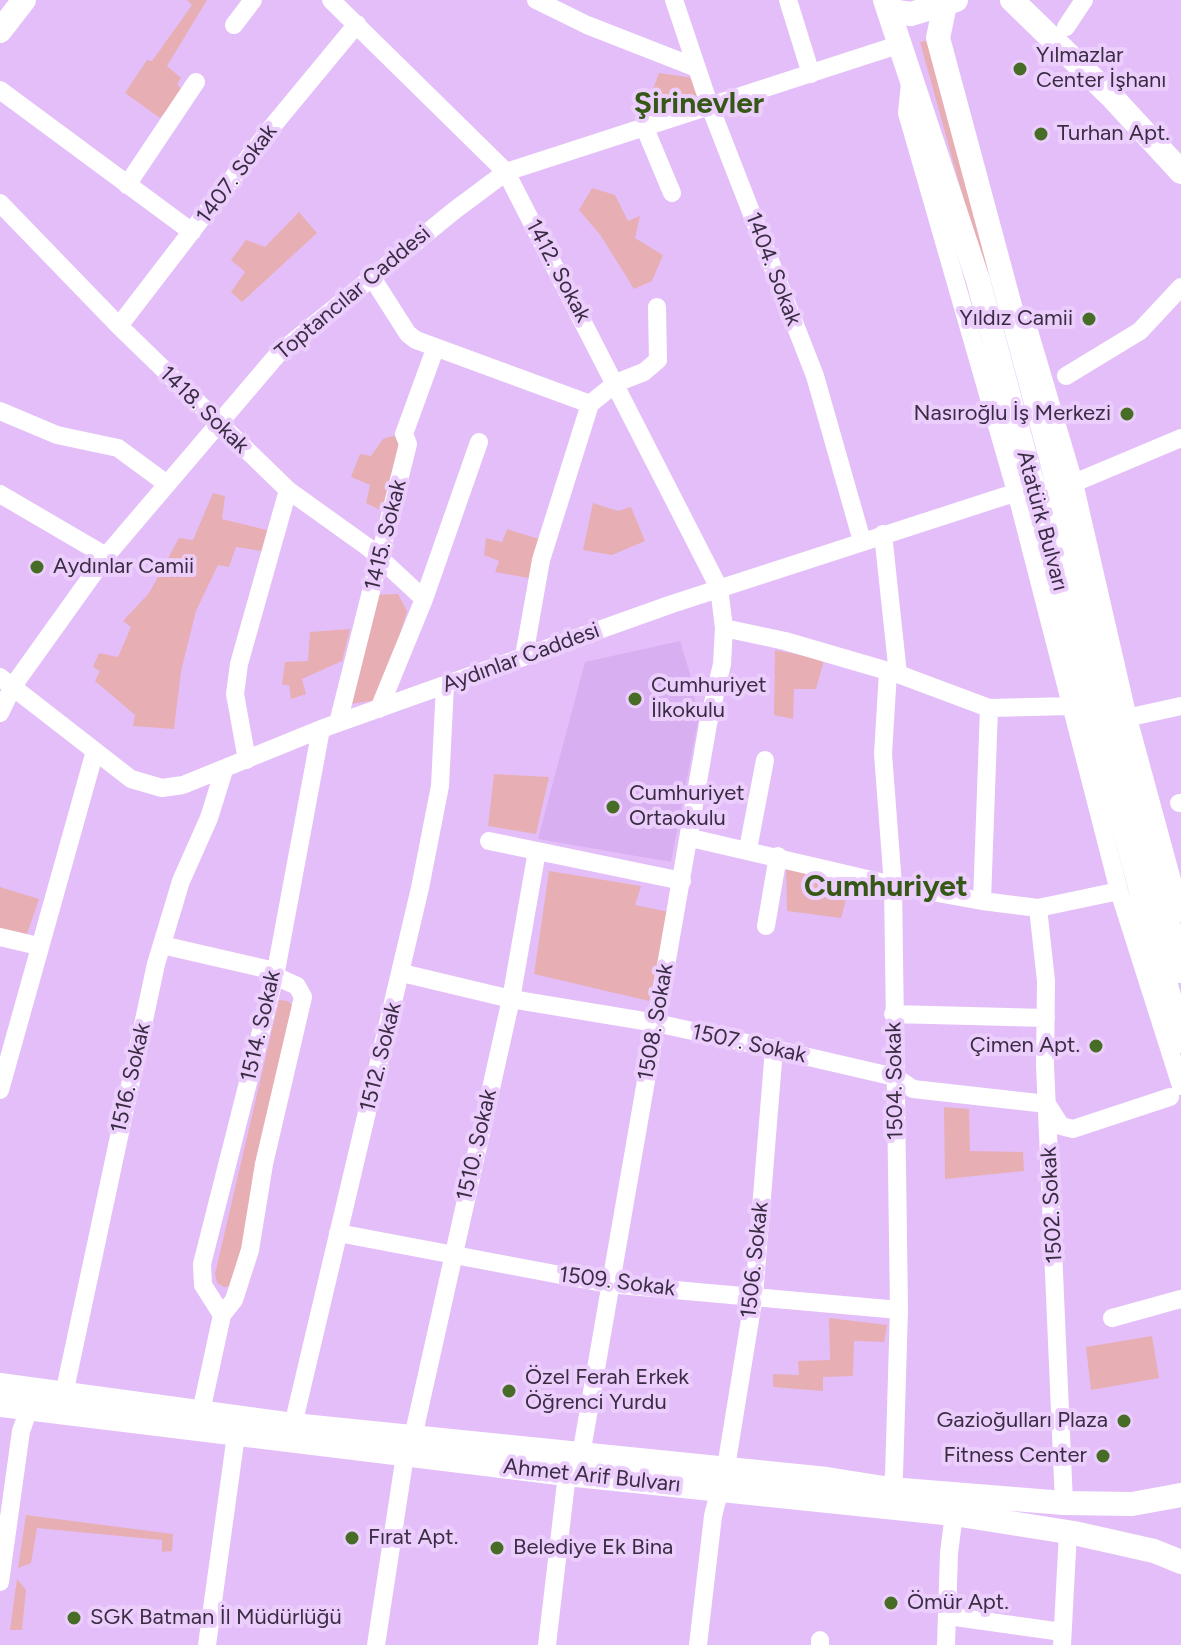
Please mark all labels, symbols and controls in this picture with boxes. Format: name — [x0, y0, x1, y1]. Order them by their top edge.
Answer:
place label: Yılmazlar Center İşhanı — [1036, 43, 1166, 94]
marker: Yılmazlar Center İşhanı — [1011, 60, 1029, 78]
district label: Şirinevler — [634, 86, 764, 122]
street label: 1407. Sokak — [191, 119, 283, 229]
place label: Turhan Apt. — [1057, 121, 1170, 147]
marker: Turhan Apt. — [1032, 125, 1050, 143]
street label: 1404. Sokak — [739, 209, 807, 329]
street label: 1412. Sokak — [520, 215, 596, 327]
street label: Toptancılar Caddesi — [270, 220, 436, 366]
place label: Yıldız Camii — [960, 306, 1073, 332]
marker: Yıldız Camii — [1080, 310, 1098, 328]
street label: 1418. Sokak — [154, 361, 254, 459]
place label: Nasıroğlu İş Merkezi — [914, 401, 1111, 427]
marker: Nasıroğlu İş Merkezi — [1118, 405, 1136, 423]
street label: Atatürk Bulvarı — [1011, 448, 1073, 594]
street label: 1415. Sokak — [360, 477, 412, 593]
place label: Aydınlar Camii — [53, 554, 194, 580]
marker: Aydınlar Camii — [28, 558, 46, 576]
street label: Aydınlar Caddesi — [439, 617, 603, 699]
place label: Cumhuriyet İlkokulu — [651, 673, 767, 724]
marker: Cumhuriyet İlkokulu — [626, 690, 644, 708]
place label: Cumhuriyet Ortaokulu — [629, 781, 745, 832]
marker: Cumhuriyet Ortaokulu — [604, 798, 622, 816]
district label: Cumhuriyet — [804, 869, 968, 905]
street label: 1508. Sokak — [633, 962, 679, 1082]
street label: 1514. Sokak — [235, 968, 287, 1084]
street label: 1512. Sokak — [355, 1000, 407, 1114]
street label: 1507. Sokak — [689, 1019, 809, 1069]
street label: 1516. Sokak — [106, 1021, 156, 1135]
street label: 1504. Sokak — [881, 1022, 909, 1140]
place label: Çimen Apt. — [970, 1033, 1080, 1059]
marker: Çimen Apt. — [1087, 1037, 1105, 1055]
street label: 1510. Sokak — [451, 1087, 503, 1203]
street label: 1502. Sokak — [1036, 1146, 1068, 1264]
street label: 1506. Sokak — [736, 1200, 774, 1320]
street label: 1509. Sokak — [557, 1262, 677, 1302]
place label: Özel Ferah Erkek Öğrenci Yurdu — [525, 1365, 689, 1416]
marker: Özel Ferah Erkek Öğrenci Yurdu — [500, 1382, 518, 1400]
place label: Gazioğulları Plaza — [937, 1408, 1108, 1434]
marker: Gazioğulları Plaza — [1115, 1412, 1133, 1430]
place label: Fitness Center — [944, 1443, 1087, 1469]
marker: Fitness Center — [1094, 1447, 1112, 1465]
street label: Ahmet Arif Bulvarı — [502, 1454, 682, 1498]
place label: Fırat Apt. — [368, 1525, 458, 1551]
marker: Fırat Apt. — [343, 1529, 361, 1547]
place label: Belediye Ek Bina — [513, 1535, 673, 1561]
marker: Belediye Ek Bina — [488, 1539, 506, 1557]
place label: Ömür Apt. — [907, 1590, 1009, 1616]
marker: Ömür Apt. — [882, 1594, 900, 1612]
place label: SGK Batman İl Müdürlüğü — [90, 1605, 342, 1631]
marker: SGK Batman İl Müdürlüğü — [65, 1609, 83, 1627]

